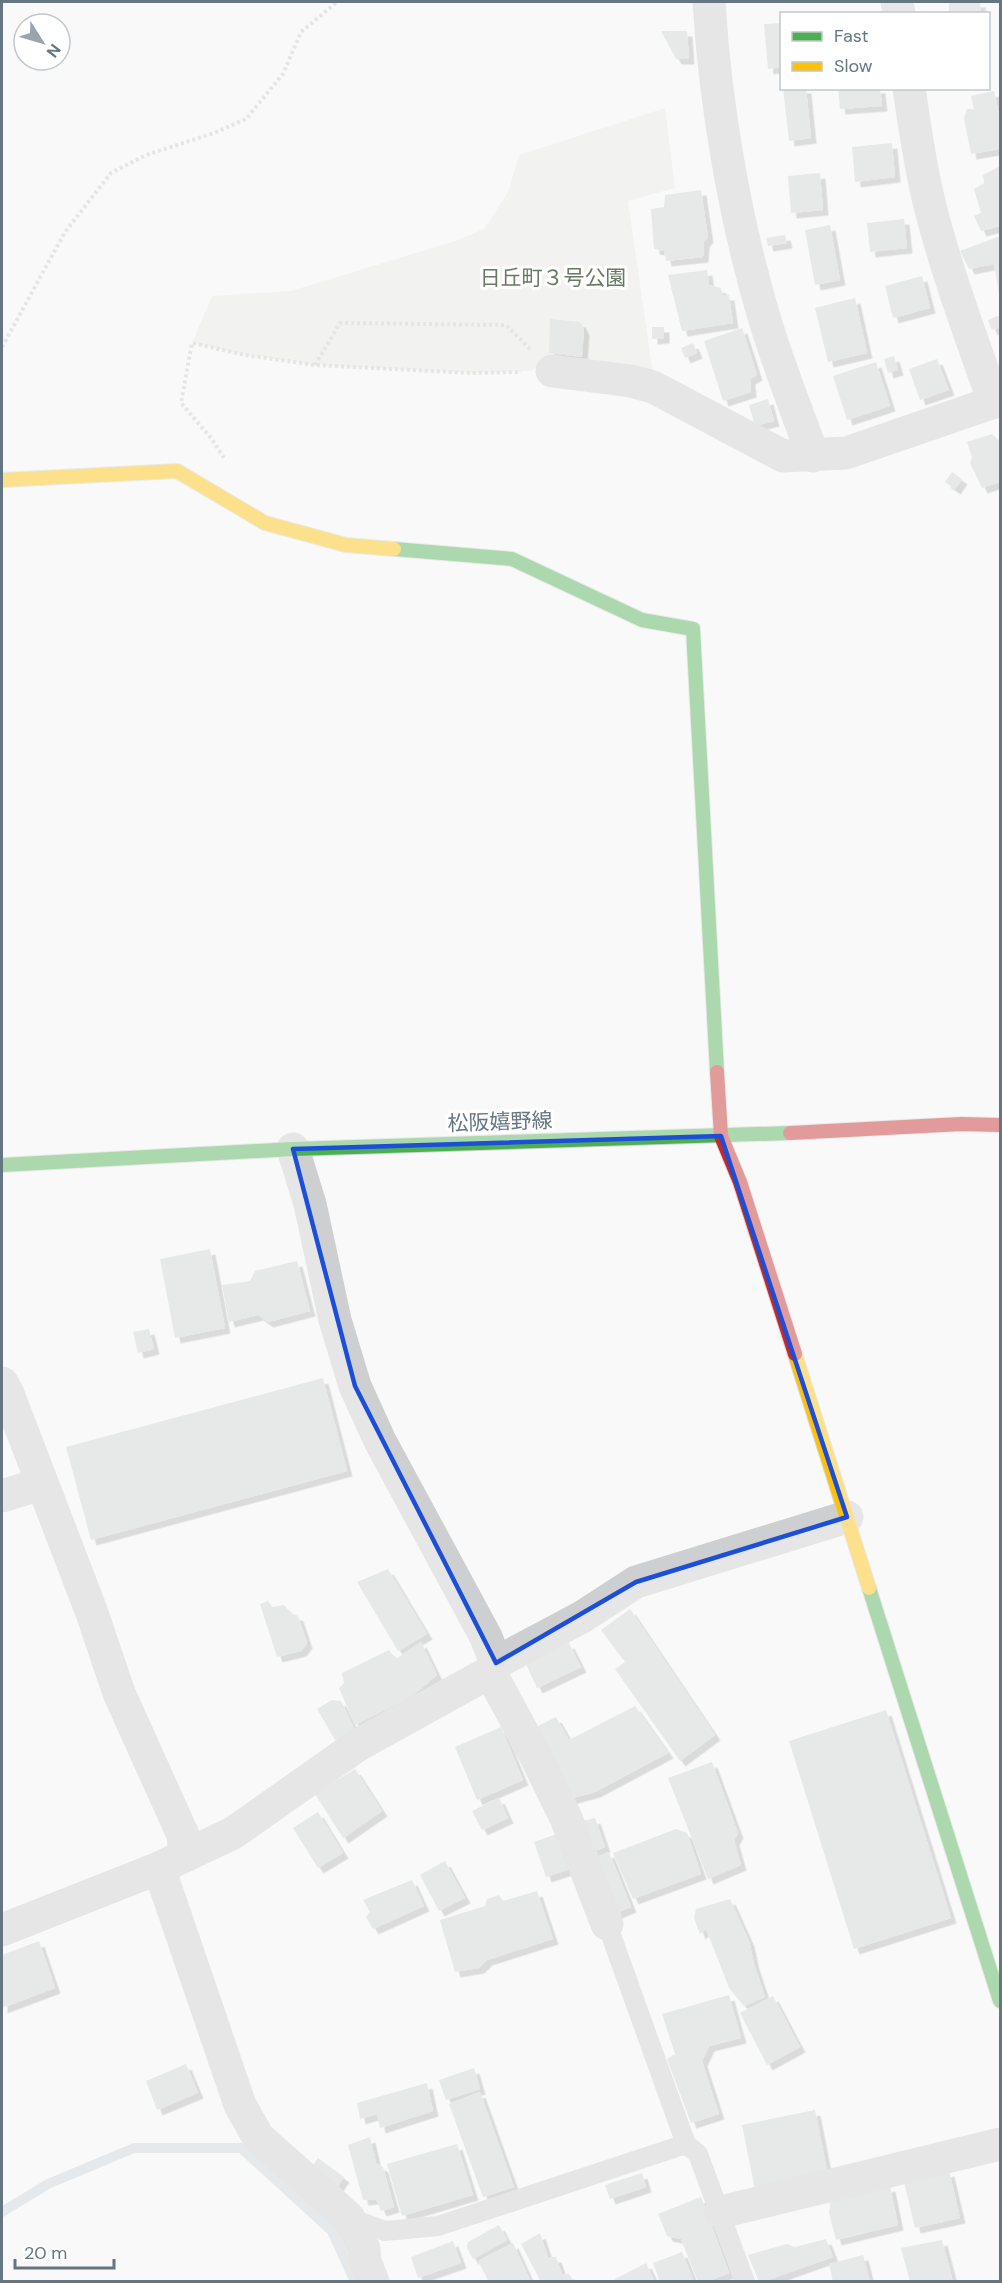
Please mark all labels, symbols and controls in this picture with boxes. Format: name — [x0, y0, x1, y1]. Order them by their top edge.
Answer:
north arrow — [12, 12, 72, 72]
legend — [780, 12, 990, 90]
text: Fast — [834, 24, 869, 48]
text: N — [42, 40, 65, 62]
text: Slow — [834, 54, 873, 78]
park label: 日丘町３号公園 — [480, 264, 627, 292]
street label: 松阪嬉野線 — [447, 1106, 553, 1138]
scale bar — [15, 2232, 114, 2270]
text: 20 m — [24, 2241, 67, 2265]

